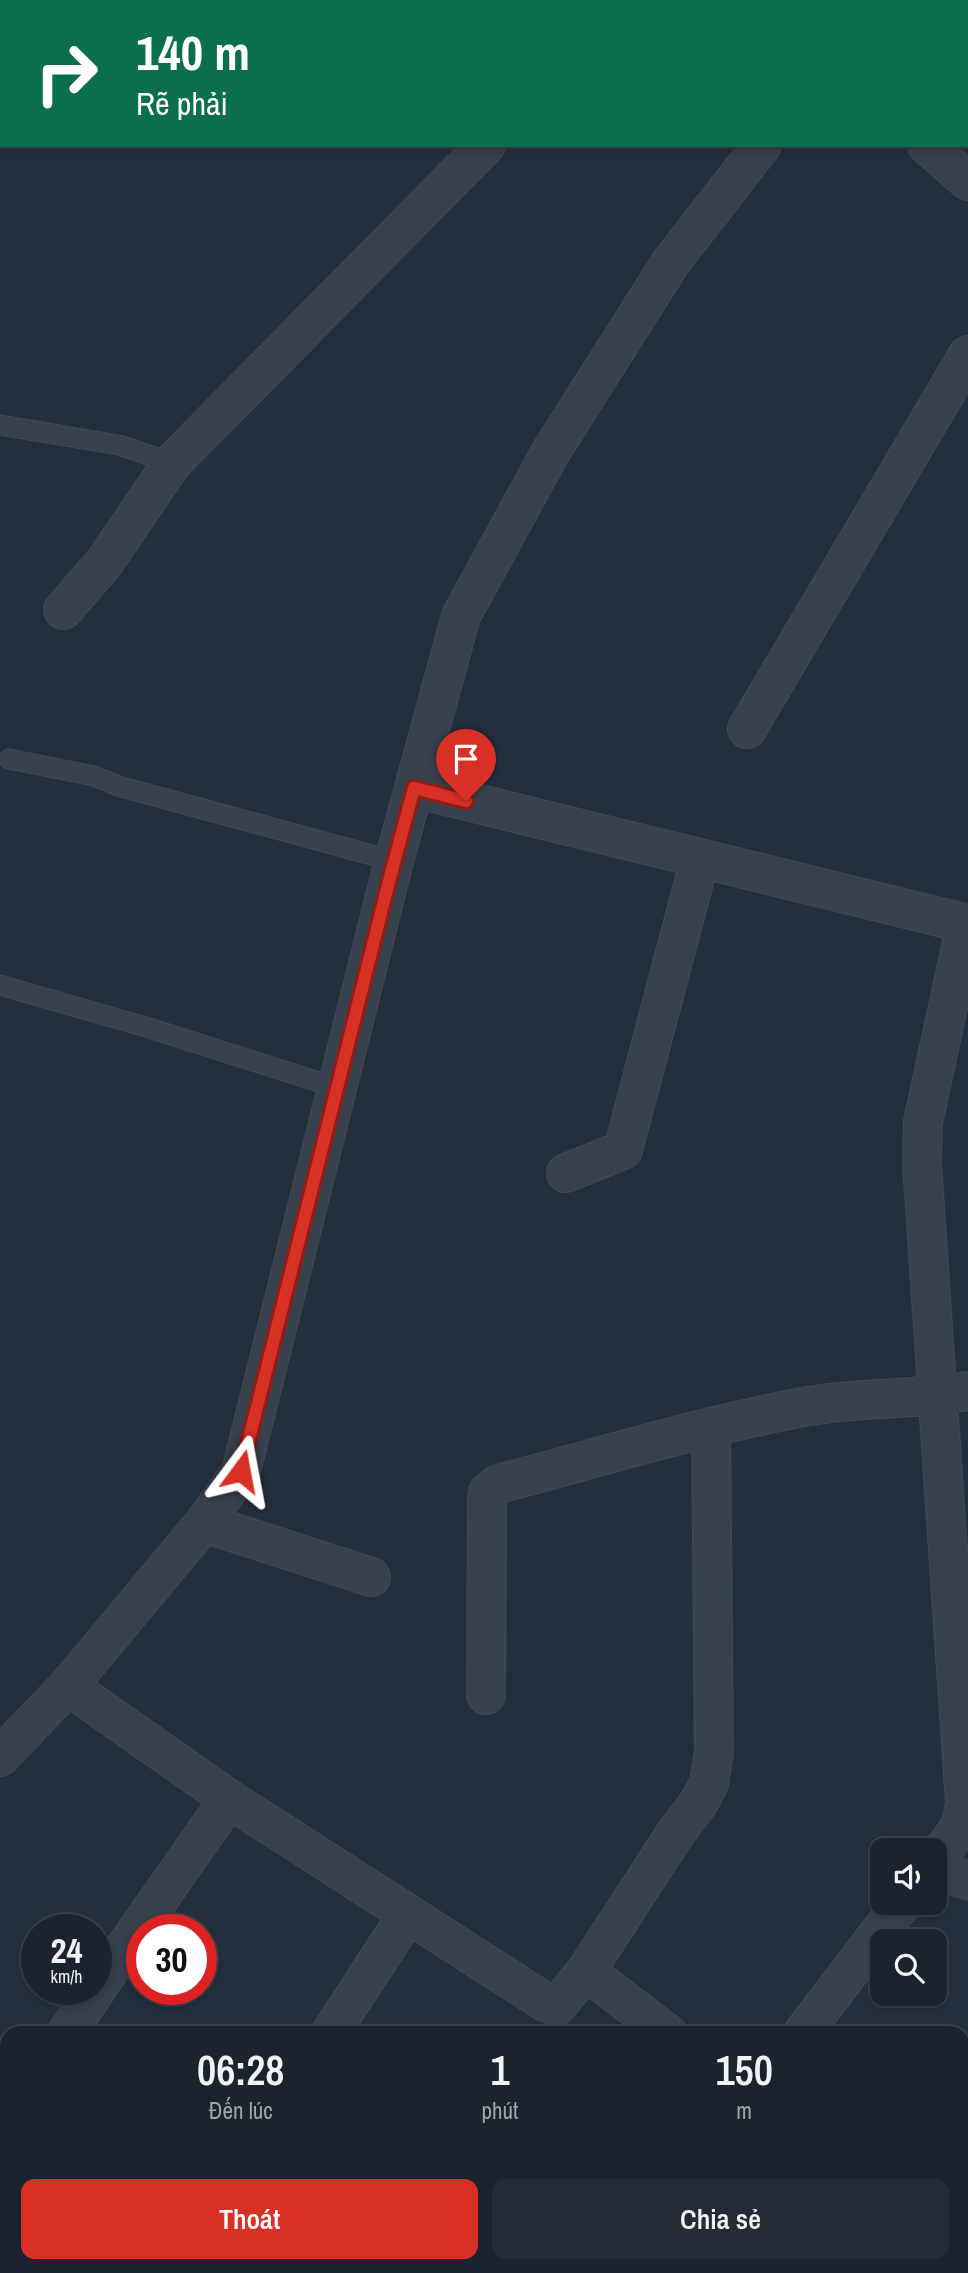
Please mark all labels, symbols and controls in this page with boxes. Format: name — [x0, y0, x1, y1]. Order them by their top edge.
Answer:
text: 140 m — [136, 19, 250, 85]
icon: right — [21, 28, 112, 119]
text: Rẽ phải — [136, 82, 228, 125]
pin — [436, 729, 496, 801]
icon: arrive — [447, 740, 485, 778]
position arrow — [204, 1434, 278, 1508]
map controls — [870, 1838, 947, 2006]
button: sound — [870, 1838, 947, 1915]
speed limit sign: 30 — [126, 1914, 217, 2005]
text: 24 — [51, 1927, 82, 1974]
button: search — [870, 1929, 947, 2006]
text: km/h — [51, 1964, 83, 1989]
text: 06:28 — [197, 2042, 285, 2098]
text: 1 — [490, 2042, 510, 2098]
text: 150 — [715, 2042, 773, 2098]
text: Đến lúc — [209, 2095, 273, 2126]
text: phút — [482, 2095, 518, 2126]
text: m — [736, 2095, 752, 2126]
button: Thoát — [21, 2179, 478, 2259]
button: Chia sẻ — [492, 2179, 949, 2259]

